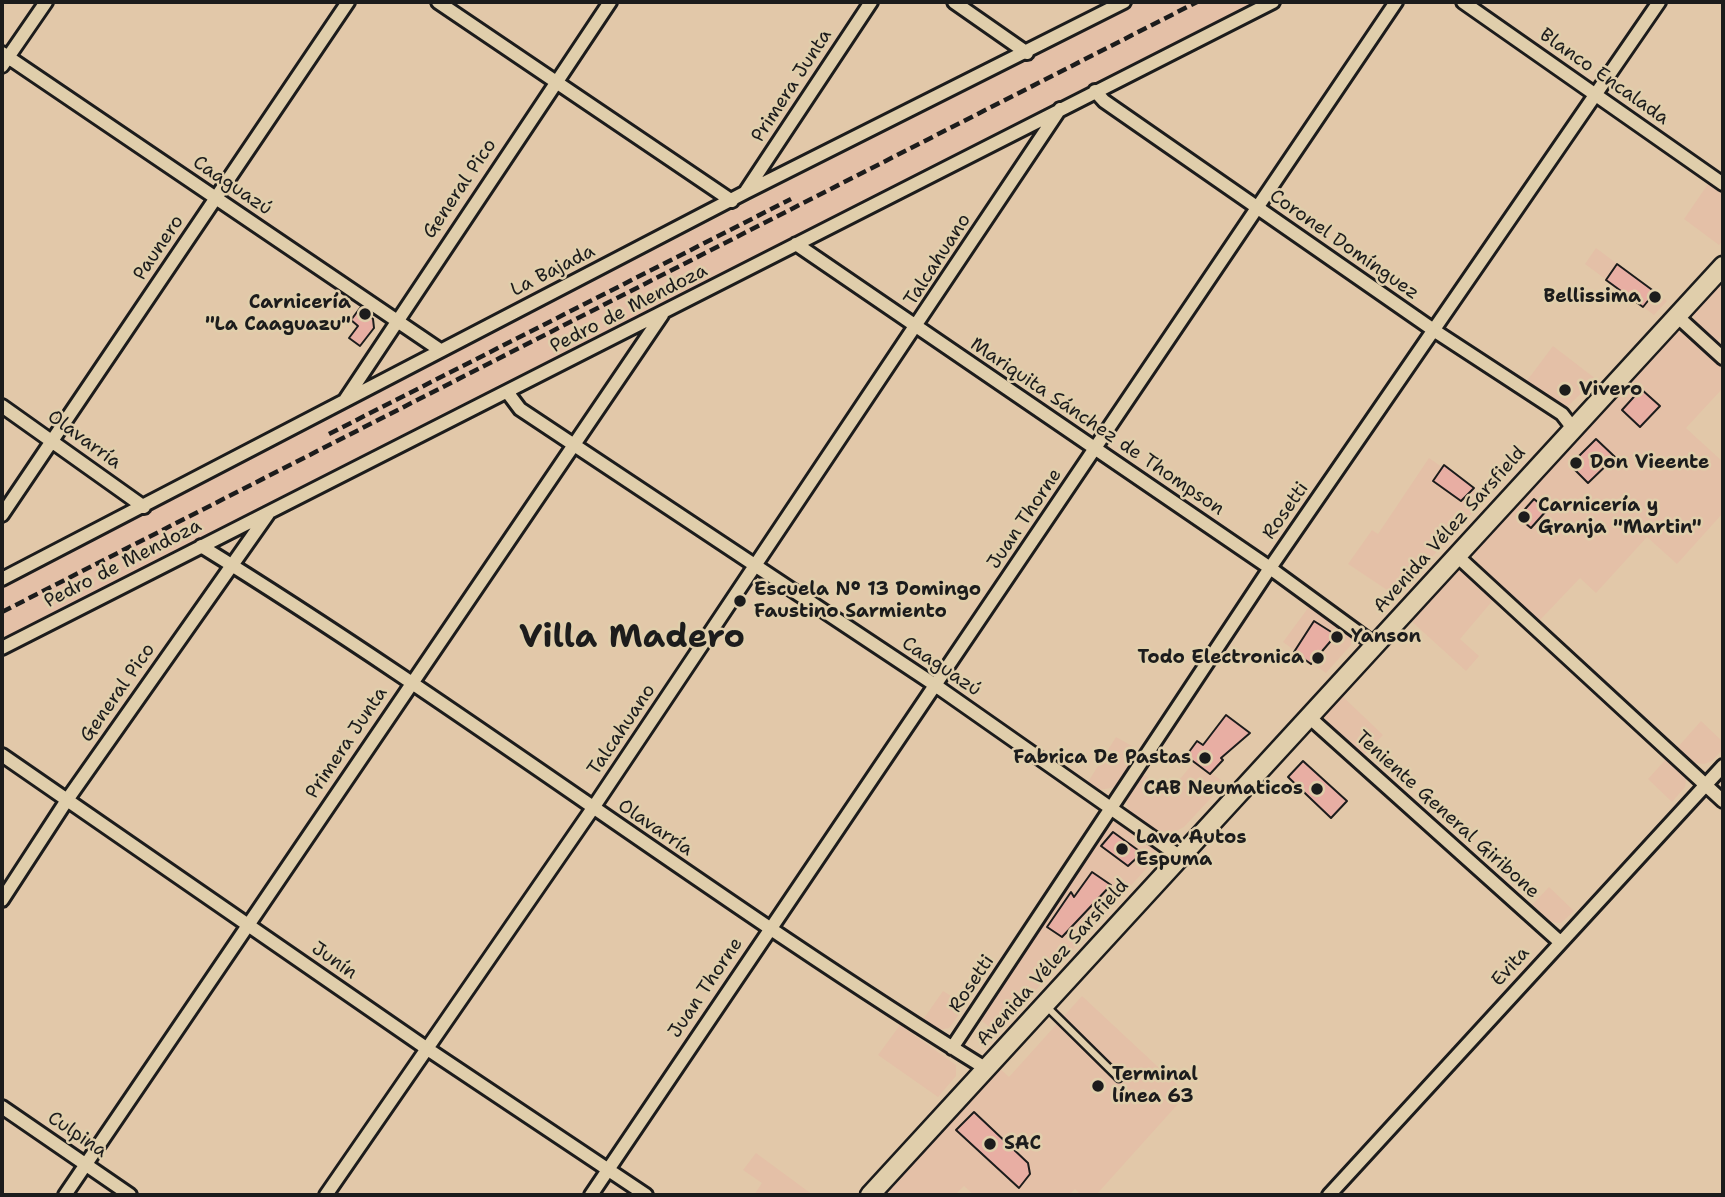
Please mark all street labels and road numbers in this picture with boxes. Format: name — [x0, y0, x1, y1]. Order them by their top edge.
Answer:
street label: Blanco Encalada — [1535, 24, 1673, 130]
street label: Primera Junta — [747, 25, 837, 147]
street label: General Pico — [418, 135, 502, 243]
street label: Caaguazú — [188, 151, 276, 221]
street label: Coronel Domínguez — [1265, 185, 1423, 305]
street label: Talcahuano — [900, 210, 976, 310]
street label: Paunero — [129, 211, 189, 285]
street label: La Bajada — [507, 240, 599, 302]
street label: Pedro de Mendoza — [547, 259, 711, 359]
street label: Mariquita Sánchez de Thompson — [966, 333, 1228, 521]
street label: Olavarría — [43, 406, 125, 474]
street label: Avenida Vélez Sarsfield — [1369, 442, 1531, 618]
street label: Juan Thorne — [983, 464, 1067, 574]
street label: Rosetti — [1258, 478, 1314, 544]
street label: Pedro de Mendoza — [41, 514, 205, 614]
street label: Caaguazú — [897, 632, 985, 702]
street label: General Pico — [76, 639, 160, 747]
street label: Talcahuano — [583, 680, 661, 780]
street label: Primera Junta — [301, 683, 393, 803]
street label: Teniente General Giribone — [1350, 726, 1544, 904]
street label: Olavarría — [613, 795, 697, 861]
street label: Avenida Vélez Sarsfield — [972, 875, 1134, 1051]
street label: Juan Thorne — [664, 933, 748, 1043]
street label: Junín — [307, 937, 361, 985]
street label: Evita — [1487, 942, 1535, 992]
street label: Rosetti — [944, 951, 1000, 1017]
street label: Culpina — [43, 1107, 111, 1163]

